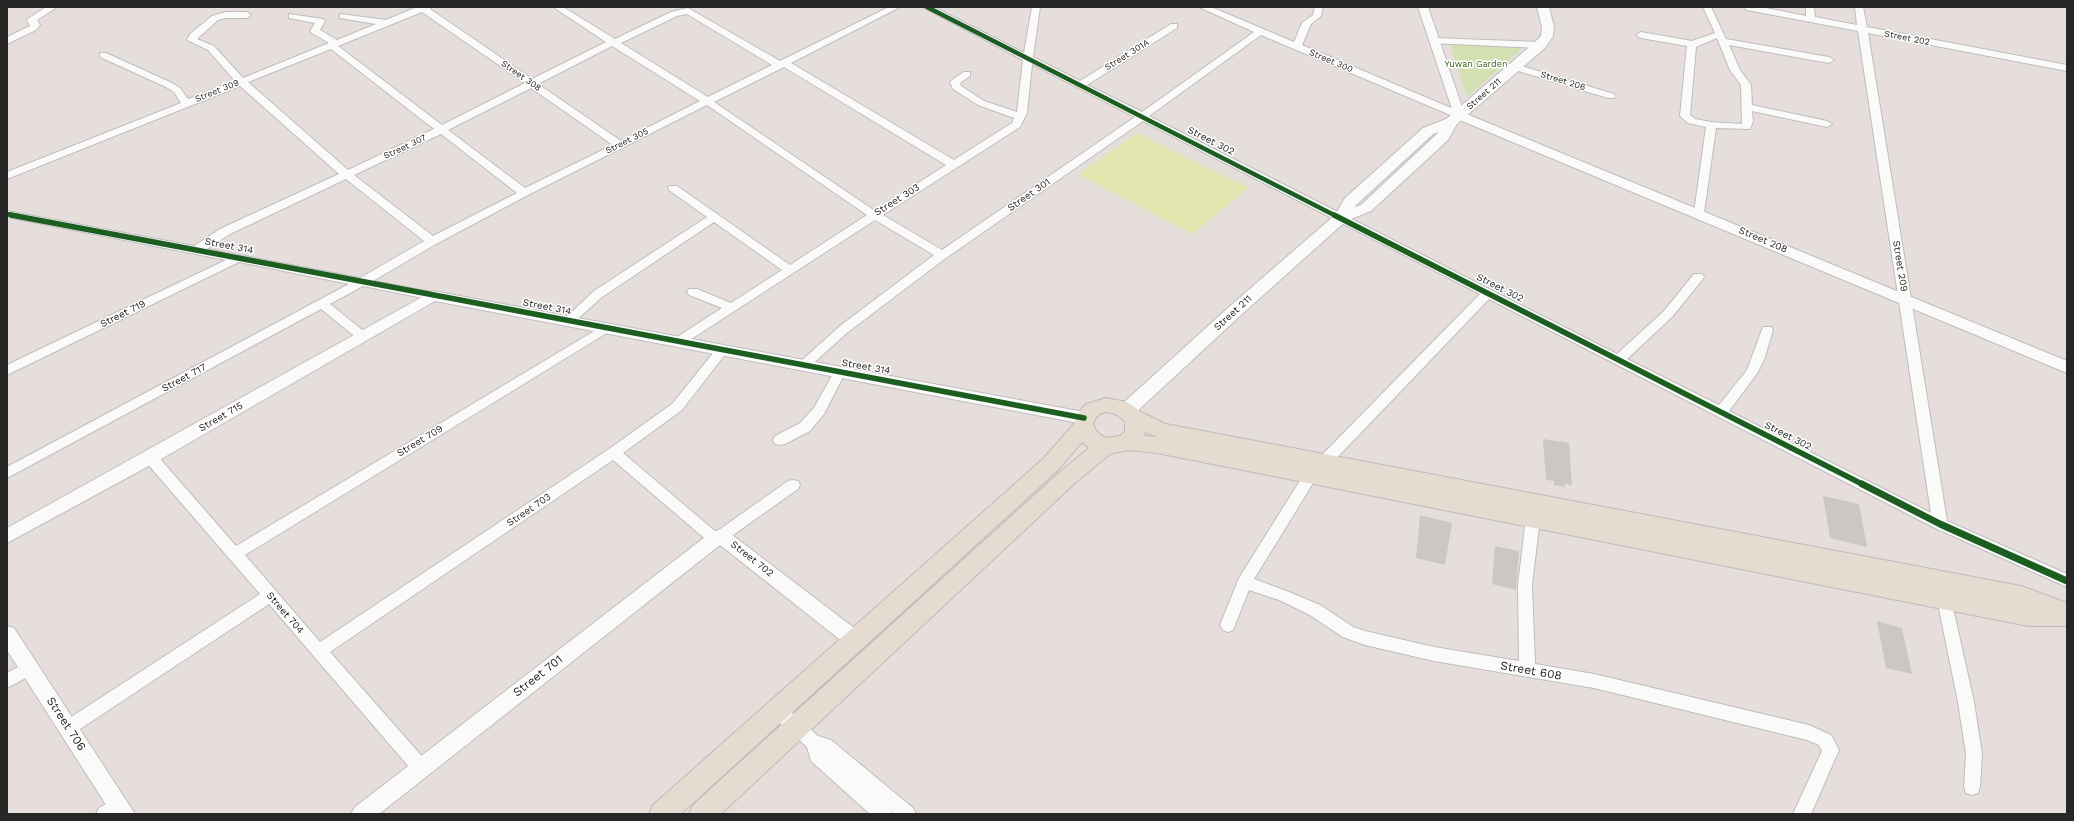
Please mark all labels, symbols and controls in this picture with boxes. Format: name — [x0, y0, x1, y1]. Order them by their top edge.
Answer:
street label: Street 202 — [1883, 28, 1931, 48]
street label: Street 301A — [1103, 37, 1151, 73]
street label: Street 300 — [1307, 47, 1355, 75]
street label: Street 308 — [499, 58, 543, 94]
park label: Yuwan Garden — [1445, 59, 1507, 69]
street label: Street 206 — [1539, 69, 1587, 93]
street label: Street 211 — [1464, 76, 1504, 112]
street label: Street 309 — [193, 77, 241, 105]
street label: Street 302 — [1185, 124, 1237, 158]
street label: Street 305 — [604, 126, 650, 156]
street label: Street 307 — [382, 132, 428, 162]
street label: Street 301 — [1005, 176, 1053, 214]
street label: Street 303 — [872, 181, 922, 219]
street label: Street 208 — [1737, 224, 1789, 256]
street label: Street 314 — [204, 235, 254, 257]
street label: Street 209 — [1890, 240, 1910, 292]
street label: Street 302 — [1474, 271, 1526, 305]
street label: Street 211 — [1211, 293, 1255, 333]
street label: Street 314 — [522, 296, 572, 318]
street label: Street 719 — [98, 298, 148, 330]
street label: Street 314 — [841, 357, 891, 377]
street label: Street 717 — [160, 361, 208, 395]
street label: Street 715 — [197, 400, 245, 434]
street label: Street 302 — [1762, 419, 1814, 453]
street label: Street 709 — [395, 423, 445, 459]
street label: Street 703 — [505, 491, 553, 529]
street label: Street 702 — [728, 539, 776, 579]
street label: Street 704 — [264, 590, 306, 636]
street label: Street 701 — [510, 652, 566, 700]
street label: Street 608 — [1499, 658, 1563, 684]
street label: Street 706 — [43, 694, 89, 754]

